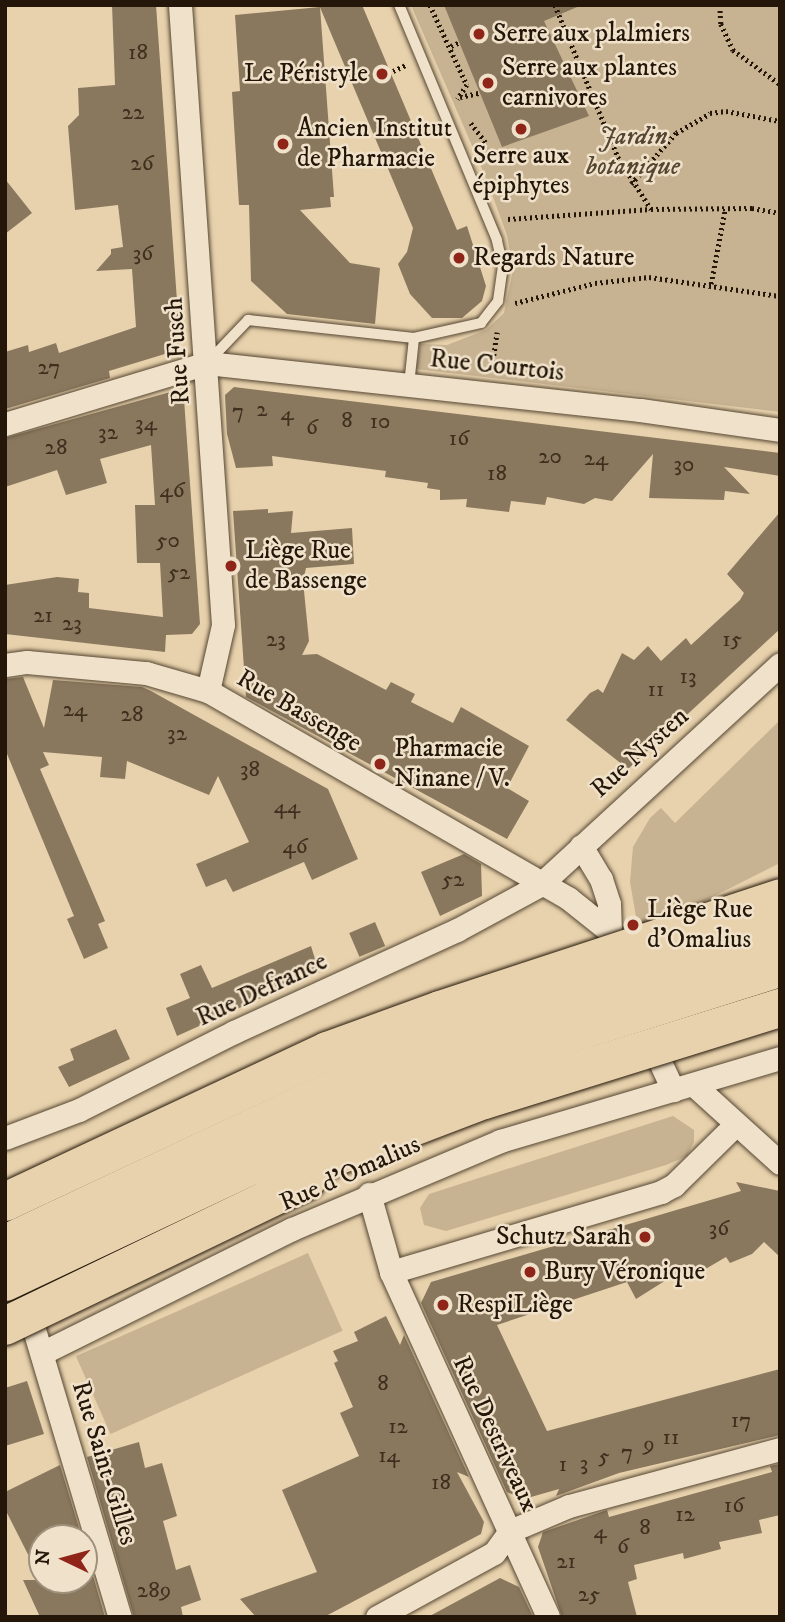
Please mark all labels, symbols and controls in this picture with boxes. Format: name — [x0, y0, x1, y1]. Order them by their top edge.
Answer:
place label: Serre aux plalmiers — [493, 18, 690, 50]
marker: Serre aux plalmiers — [471, 26, 487, 42]
house number: 18 — [128, 39, 148, 67]
place label: Serre aux plantes carnivores — [502, 52, 677, 114]
place label: Le Péristyle — [244, 58, 368, 90]
marker: Le Péristyle — [374, 66, 390, 82]
marker: Serre aux plantes carnivores — [480, 75, 496, 91]
house number: 22 — [122, 99, 144, 127]
place label: Ancien Institut de Pharmacie — [297, 113, 452, 174]
marker: Serre aux épiphytes — [513, 121, 529, 137]
park label: Jardin botanique — [586, 121, 680, 182]
marker: Ancien Institut de Pharmacie — [275, 136, 291, 152]
place label: Serre aux épiphytes — [473, 140, 569, 202]
house number: 26 — [130, 150, 154, 178]
house number: 36 — [133, 240, 153, 268]
place label: Regards Nature — [473, 242, 635, 274]
marker: Regards Nature — [451, 250, 467, 266]
street label: Rue Fusch — [159, 296, 197, 406]
street label: Rue Courtois — [428, 343, 566, 389]
house number: 27 — [38, 354, 60, 382]
house number: 2 — [256, 396, 268, 424]
house number: 7 — [232, 398, 244, 426]
house number: 4 — [280, 400, 294, 428]
house number: 8 — [341, 407, 353, 435]
house number: 10 — [370, 408, 390, 436]
house number: 34 — [135, 410, 157, 438]
house number: 6 — [306, 414, 318, 442]
house number: 32 — [98, 419, 118, 447]
house number: 16 — [449, 425, 469, 453]
house number: 28 — [45, 434, 67, 462]
house number: 20 — [538, 443, 562, 471]
house number: 24 — [584, 445, 608, 473]
house number: 30 — [674, 451, 694, 479]
house number: 18 — [487, 460, 507, 488]
house number: 46 — [159, 477, 185, 505]
house number: 50 — [156, 527, 180, 555]
place label: Liège Rue de Bassenge — [245, 535, 367, 596]
marker: Liège Rue de Bassenge — [223, 558, 239, 574]
house number: 52 — [168, 559, 190, 587]
house number: 21 — [33, 602, 53, 630]
house number: 23 — [62, 610, 82, 638]
house number: 23 — [266, 626, 286, 654]
house number: 15 — [722, 626, 742, 654]
street label: Rue Bassenge — [231, 663, 367, 759]
house number: 13 — [679, 663, 697, 691]
house number: 11 — [648, 676, 664, 704]
house number: 24 — [63, 696, 87, 724]
house number: 28 — [121, 701, 143, 729]
street label: Rue Nysten — [585, 701, 695, 805]
house number: 32 — [167, 720, 187, 748]
place label: Pharmacie Ninane / V. — [394, 733, 510, 794]
house number: 38 — [240, 756, 260, 784]
marker: Pharmacie Ninane / V. — [372, 756, 388, 772]
house number: 44 — [274, 793, 300, 821]
house number: 46 — [282, 833, 308, 861]
house number: 52 — [442, 866, 464, 894]
place label: Liège Rue d'Omalius — [647, 894, 753, 956]
marker: Liège Rue d'Omalius — [625, 917, 641, 933]
street label: Rue Defrance — [192, 946, 332, 1034]
street label: Rue d'Omalius — [275, 1129, 425, 1219]
house number: 36 — [709, 1215, 729, 1243]
place label: Schutz Sarah — [496, 1221, 631, 1253]
marker: Schutz Sarah — [637, 1229, 653, 1245]
place label: Bury Véronique — [544, 1256, 705, 1288]
marker: Bury Véronique — [522, 1264, 538, 1280]
place label: RespiLiège — [457, 1289, 573, 1321]
marker: RespiLiège — [435, 1297, 451, 1313]
street label: Rue Destriveaux — [445, 1351, 545, 1517]
house number: 8 — [377, 1370, 389, 1398]
street label: Rue Saint-Gilles — [64, 1377, 144, 1549]
house number: 17 — [731, 1407, 751, 1435]
house number: 12 — [388, 1413, 408, 1441]
house number: 11 — [663, 1424, 679, 1452]
house number: 9 — [643, 1431, 655, 1459]
house number: 7 — [621, 1439, 633, 1467]
house number: 14 — [378, 1442, 400, 1470]
house number: 5 — [598, 1443, 610, 1471]
house number: 3 — [580, 1450, 588, 1478]
house number: 1 — [559, 1451, 567, 1479]
house number: 18 — [431, 1469, 451, 1497]
house number: 16 — [724, 1492, 744, 1520]
house number: 12 — [675, 1501, 695, 1529]
house number: 8 — [639, 1514, 651, 1542]
house number: 4 — [593, 1518, 607, 1546]
north arrow — [28, 1524, 98, 1594]
house number: 6 — [617, 1533, 629, 1561]
house number: 21 — [556, 1548, 576, 1576]
text: N — [31, 1549, 56, 1566]
house number: 289 — [137, 1577, 171, 1605]
house number: 25 — [578, 1581, 600, 1609]

